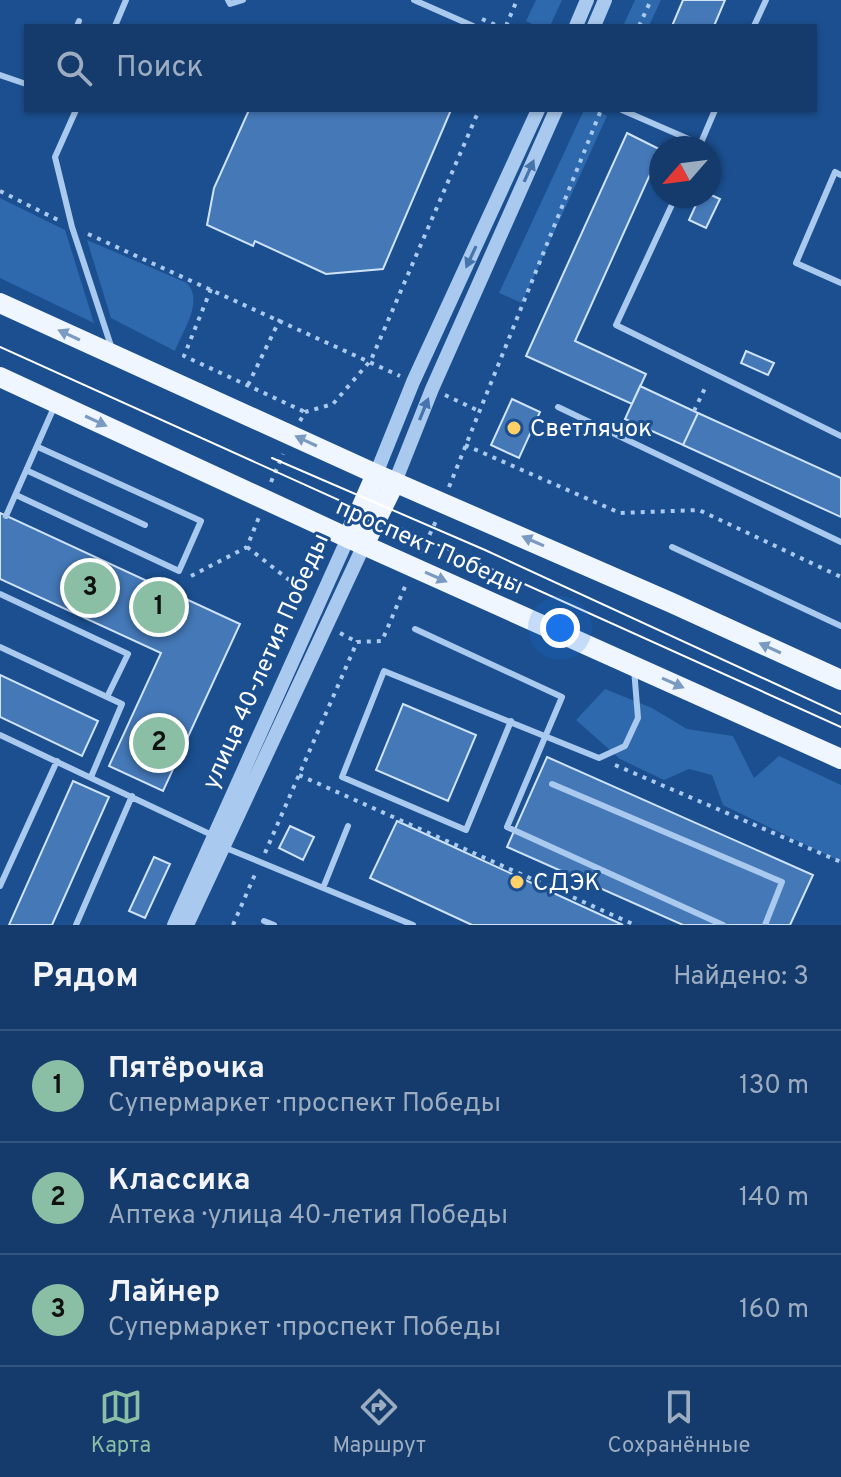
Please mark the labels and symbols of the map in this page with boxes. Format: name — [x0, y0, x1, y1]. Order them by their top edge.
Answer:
north arrow — [649, 136, 721, 208]
one-way arrow — [522, 160, 535, 183]
one-way arrow — [464, 245, 478, 269]
one-way arrow — [57, 328, 80, 341]
one-way arrow — [418, 397, 431, 421]
one-way arrow — [85, 414, 108, 428]
place label: Светлячок — [530, 415, 652, 445]
marker: Светлячок — [505, 419, 523, 437]
one-way arrow — [294, 434, 318, 448]
street label: проспект Победы — [331, 493, 528, 603]
street label: улица 40-летия Победы — [197, 529, 337, 794]
one-way arrow — [521, 535, 545, 548]
pin: 3 — [64, 558, 116, 618]
one-way arrow — [424, 570, 447, 584]
pin: 1 — [133, 577, 185, 637]
your location — [540, 608, 580, 648]
one-way arrow — [758, 641, 782, 655]
one-way arrow — [661, 677, 685, 690]
pin: 2 — [133, 713, 185, 773]
place label: СДЭК — [533, 869, 600, 899]
marker: СДЭК — [508, 873, 526, 891]

